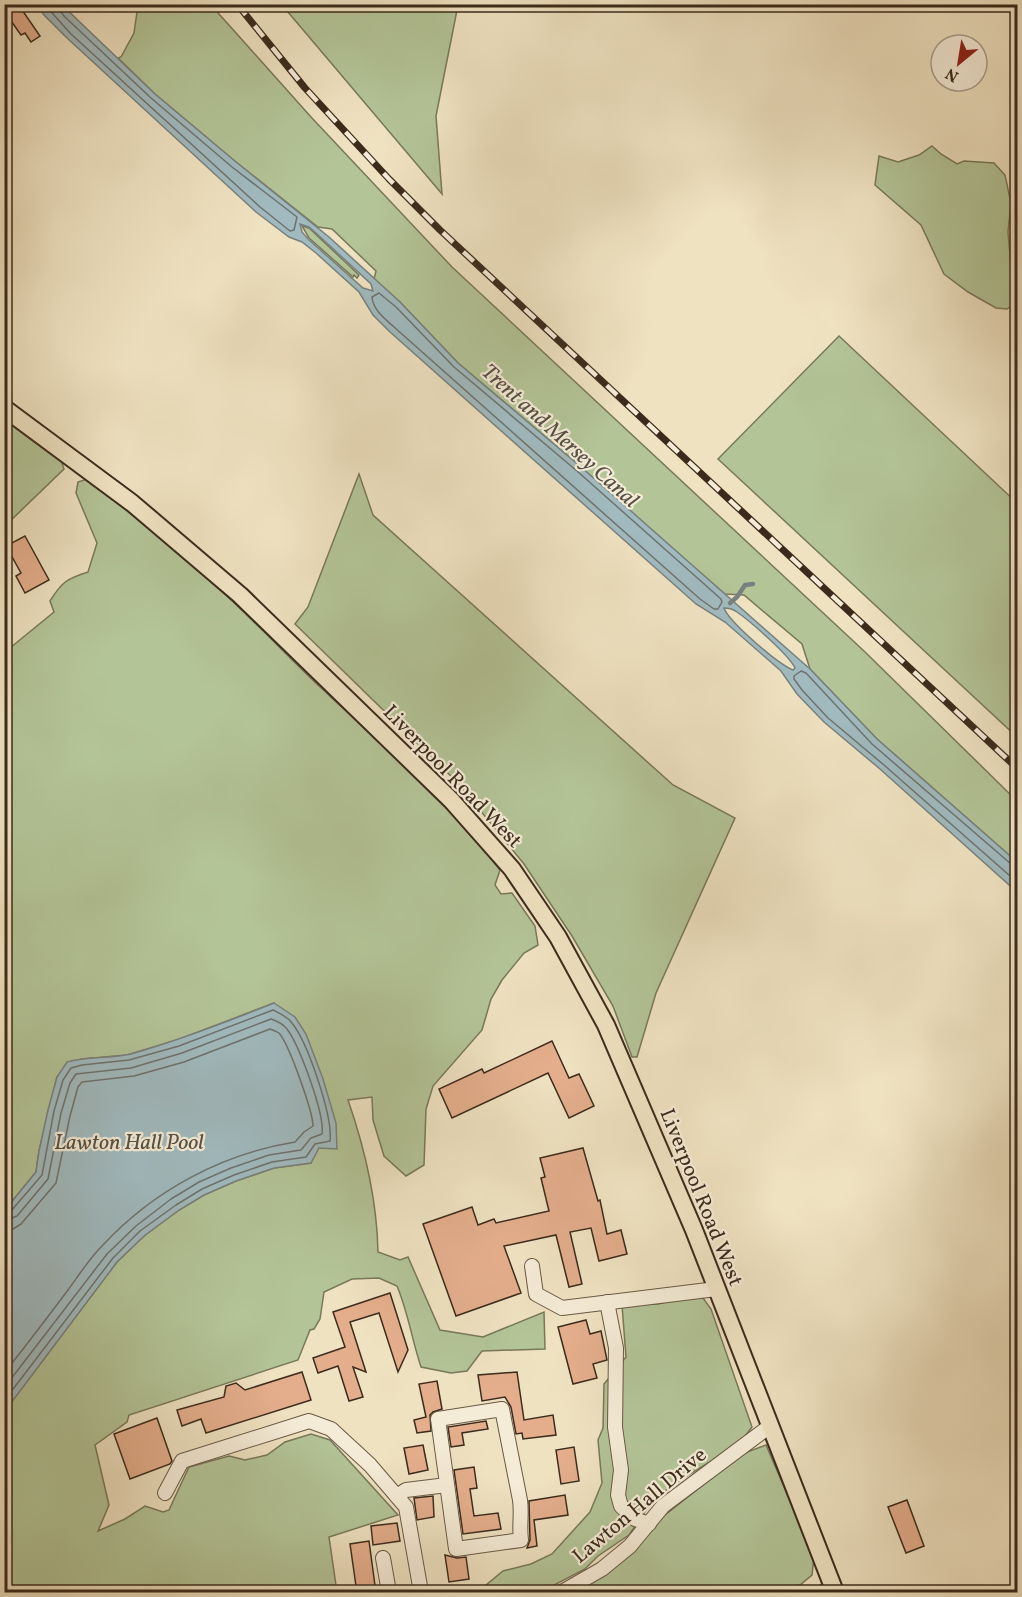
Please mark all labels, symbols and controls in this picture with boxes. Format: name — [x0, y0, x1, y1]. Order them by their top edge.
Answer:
north arrow — [929, 33, 989, 93]
text: N — [942, 62, 963, 87]
water label: Trent and Mersey Canal — [474, 358, 645, 516]
street label: Liverpool Road West — [376, 699, 528, 855]
street label: Liverpool Road West — [652, 1104, 749, 1291]
water label: Lawton Hall Pool — [54, 1128, 204, 1159]
street label: Lawton Hall Drive — [567, 1441, 713, 1571]

